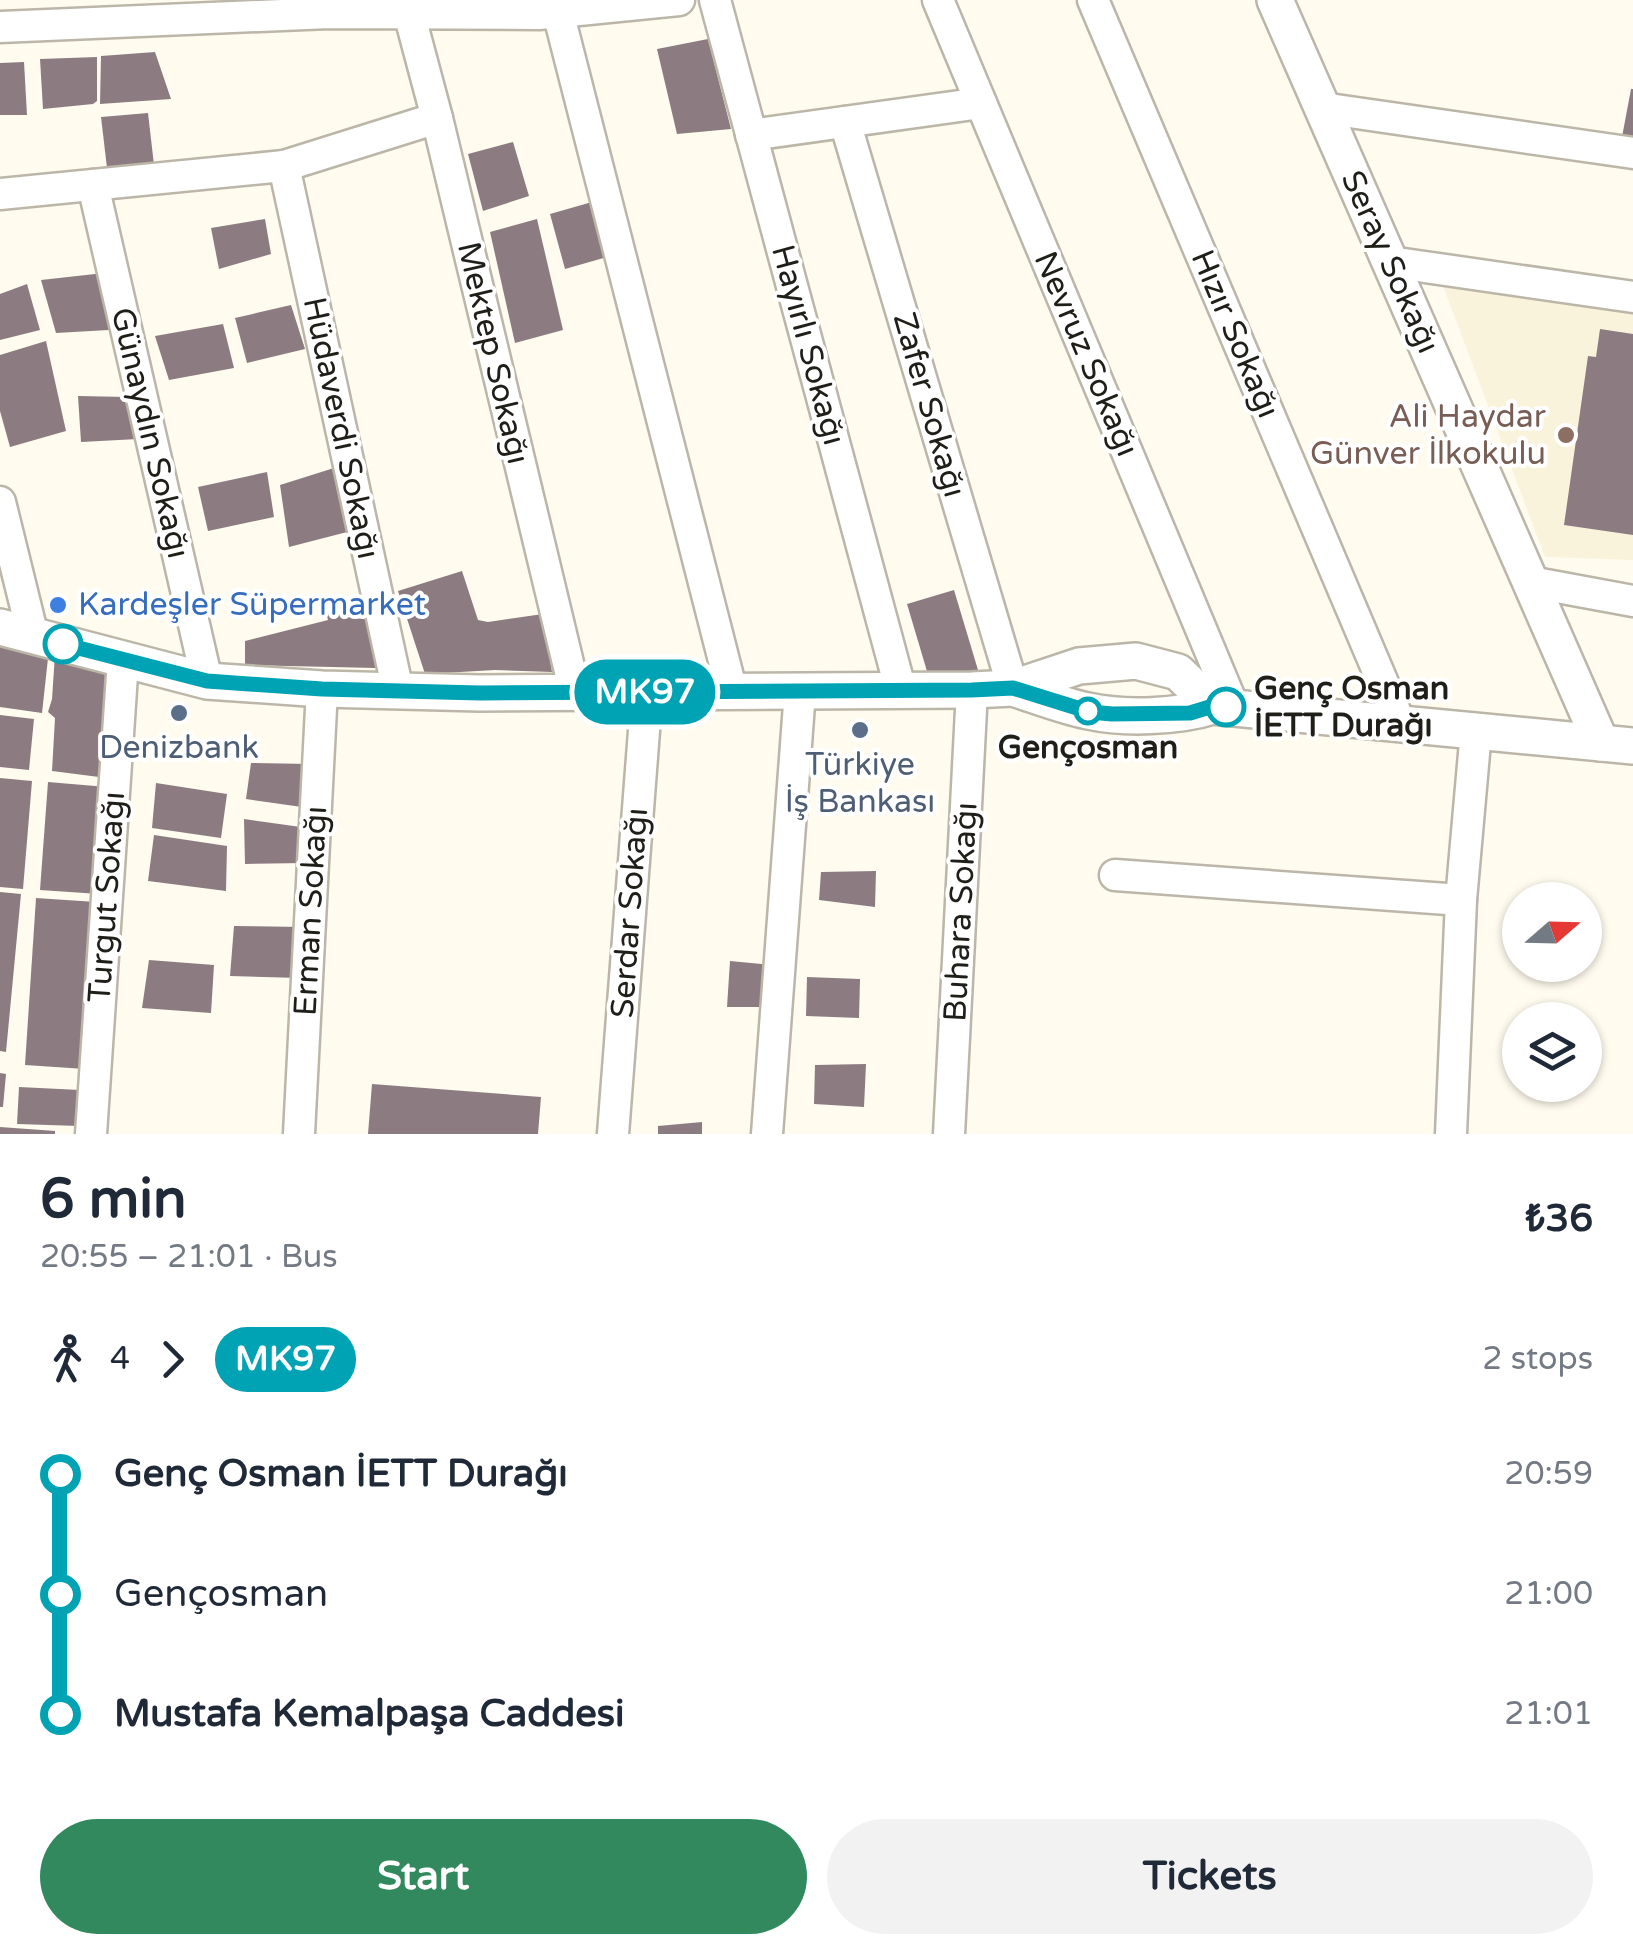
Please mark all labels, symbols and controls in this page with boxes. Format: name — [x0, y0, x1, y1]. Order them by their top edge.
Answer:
street label: Seray Sokağı — [1333, 165, 1447, 359]
street label: Mektep Sokağı — [449, 238, 537, 468]
street label: Hayırlı Sokağı — [763, 241, 853, 449]
street label: Hızır Sokağı — [1183, 244, 1287, 424]
street label: Nevruz Sokağı — [1026, 246, 1146, 462]
street label: Hüdaverdi Sokağı — [295, 294, 387, 562]
street label: Günaydın Sokağı — [103, 304, 197, 562]
street label: Zafer Sokağı — [884, 308, 974, 502]
place label: Ali Haydar Günver İlkokulu — [1310, 398, 1547, 473]
marker: Ali Haydar Günver İlkokulu — [1555, 424, 1577, 446]
place label: Kardeşler Süpermarket — [78, 586, 426, 624]
marker: Kardeşler Süpermarket — [47, 594, 69, 616]
unlabelled marker — [44, 625, 82, 663]
line badge: MK97 — [575, 660, 715, 724]
place label: Genç Osman İETT Durağı — [1254, 670, 1449, 745]
text: MK97 — [594, 671, 696, 713]
marker: Genç Osman İETT Durağı — [1207, 688, 1245, 726]
marker: Gençosman — [1075, 698, 1101, 724]
marker: Denizbank — [168, 702, 190, 724]
marker: Türkiye İş Bankası — [849, 719, 871, 741]
place label: Denizbank — [99, 729, 259, 767]
place label: Gençosman — [998, 729, 1178, 767]
place label: Türkiye İş Bankası — [785, 746, 935, 821]
street label: Turgut Sokağı — [81, 790, 133, 1004]
street label: Buhara Sokağı — [936, 801, 986, 1023]
street label: Erman Sokağı — [287, 805, 335, 1017]
street label: Serdar Sokağı — [604, 807, 656, 1019]
north arrow — [1502, 882, 1602, 982]
map controls — [1502, 882, 1602, 1102]
button: layers — [1502, 1002, 1602, 1102]
text: 6 min — [40, 1167, 187, 1233]
text: ₺36 — [1525, 1196, 1593, 1242]
text: 20:55 – 21:01 · Bus — [40, 1238, 338, 1276]
icon: walk — [40, 1332, 95, 1387]
icon: forward — [145, 1332, 200, 1387]
text: MK97 — [235, 1338, 336, 1380]
text: 4 — [110, 1340, 130, 1378]
text: 2 stops — [1482, 1340, 1593, 1378]
text: Genç Osman İETT Durağı — [114, 1451, 568, 1497]
text: 20:59 — [1504, 1455, 1593, 1493]
text: Gençosman — [114, 1571, 328, 1617]
text: 21:00 — [1504, 1575, 1593, 1613]
text: Mustafa Kemalpaşa Caddesi — [114, 1691, 624, 1737]
text: 21:01 — [1504, 1695, 1593, 1733]
button: Start — [40, 1819, 807, 1934]
button: Tickets — [827, 1819, 1593, 1934]

